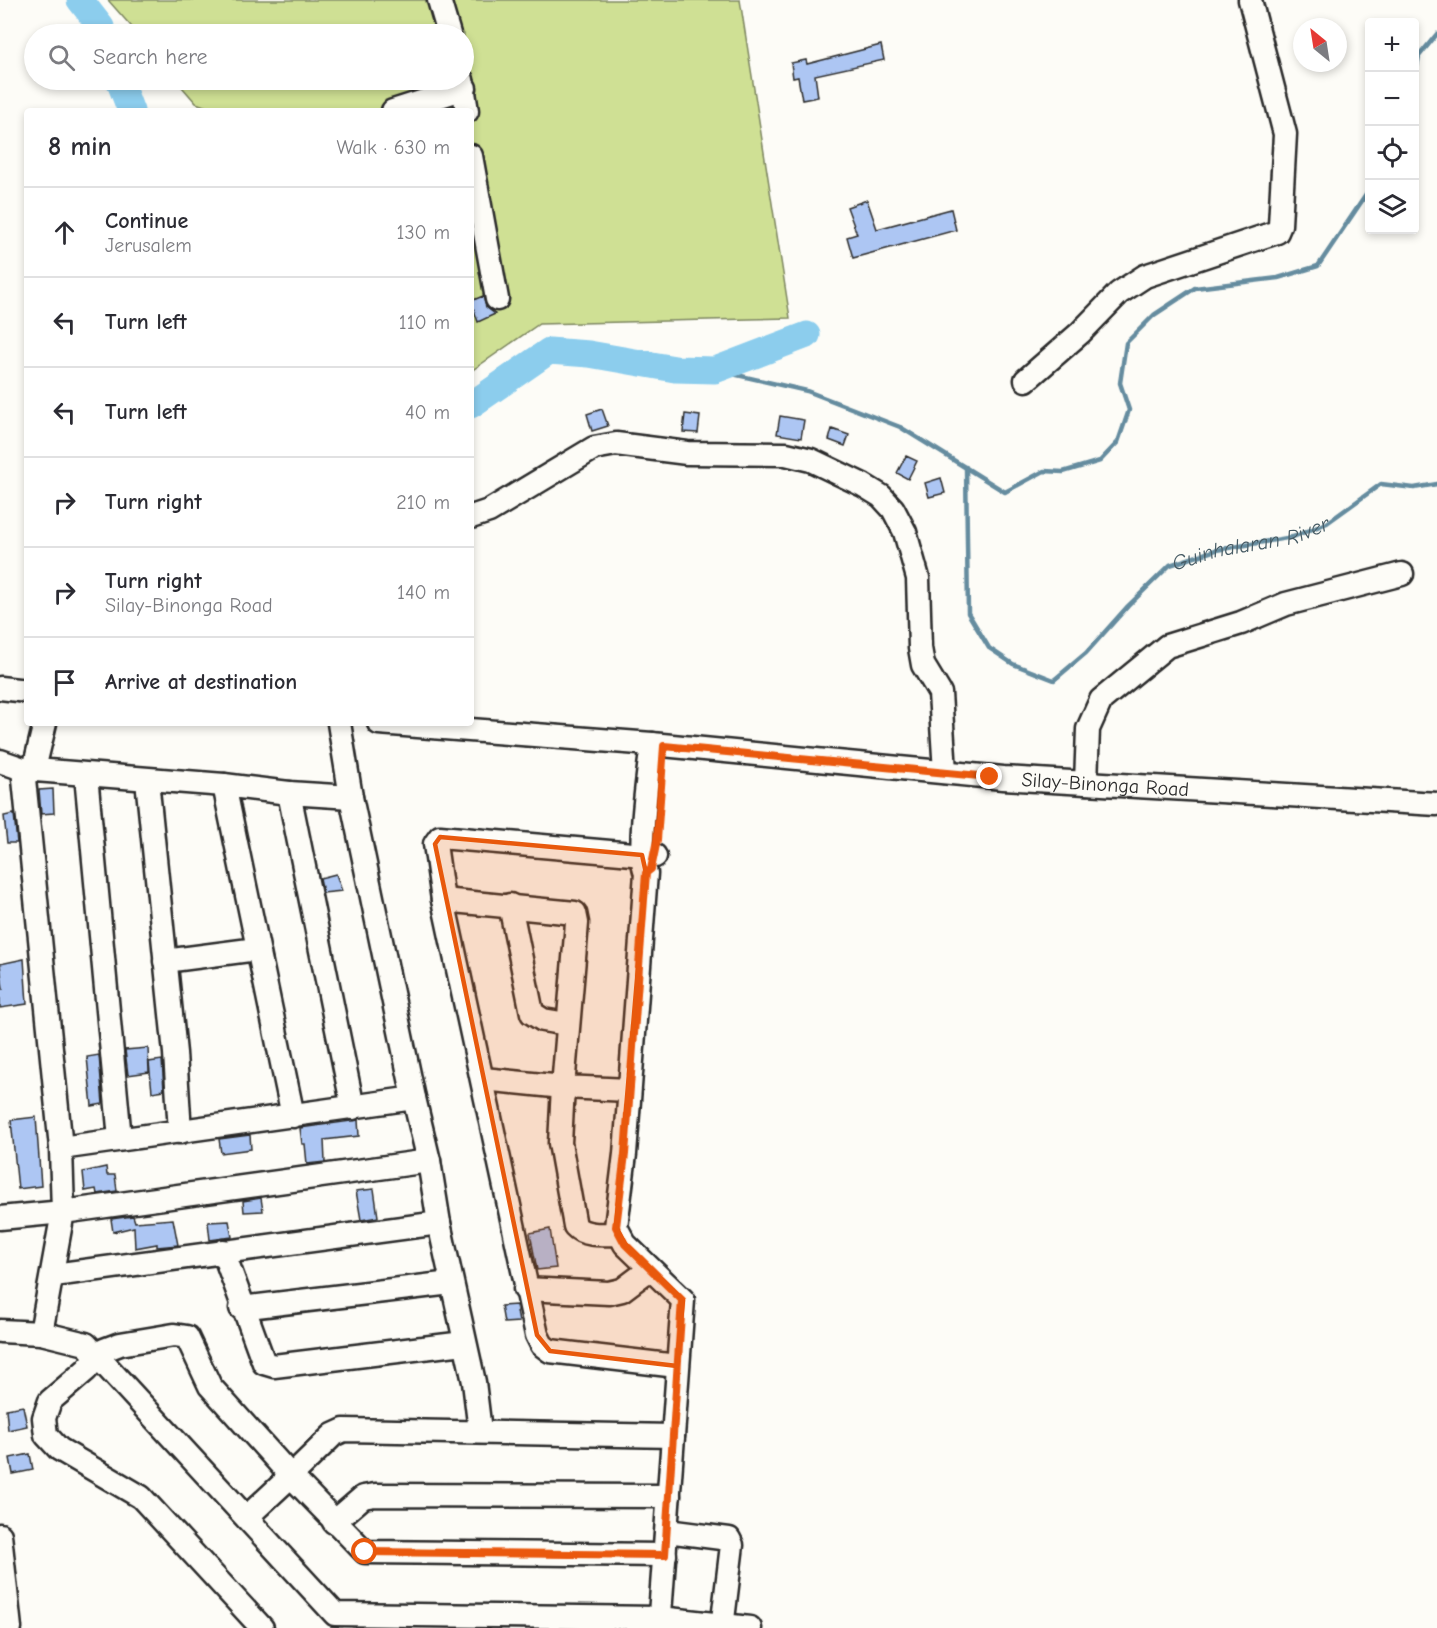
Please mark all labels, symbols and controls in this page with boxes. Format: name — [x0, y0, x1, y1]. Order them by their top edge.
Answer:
north arrow — [1293, 18, 1347, 72]
map controls — [1365, 18, 1419, 234]
button: + — [1365, 18, 1419, 72]
search box — [24, 24, 474, 90]
icon: search — [45, 41, 78, 74]
text: Search here — [93, 44, 208, 70]
button: − — [1365, 72, 1419, 126]
button: locate — [1365, 126, 1419, 180]
text: 8 min — [48, 132, 112, 162]
text: Walk · 630 m — [336, 136, 450, 159]
button: layers — [1365, 180, 1419, 234]
text: Continue — [105, 208, 188, 234]
icon: ahead — [48, 216, 81, 249]
text: 130 m — [397, 221, 450, 244]
text: Jerusalem — [105, 234, 192, 257]
icon: left — [48, 306, 81, 339]
text: Turn left — [105, 309, 187, 335]
text: 110 m — [399, 311, 450, 334]
icon: left — [48, 396, 81, 429]
text: Turn left — [105, 399, 187, 425]
text: 40 m — [405, 401, 450, 424]
icon: right — [48, 486, 81, 519]
text: Turn right — [105, 489, 202, 515]
text: 210 m — [396, 491, 450, 514]
water label: Guinhalaran River — [1169, 511, 1335, 576]
text: Turn right — [105, 568, 202, 594]
icon: right — [48, 576, 81, 609]
text: 140 m — [397, 581, 450, 604]
text: Silay-Binonga Road — [105, 594, 273, 617]
icon: arrive — [48, 666, 81, 699]
text: Arrive at destination — [105, 669, 297, 695]
route end — [976, 763, 1002, 789]
street label: Silay-Binonga Road — [1021, 768, 1190, 801]
route start — [351, 1538, 377, 1564]

